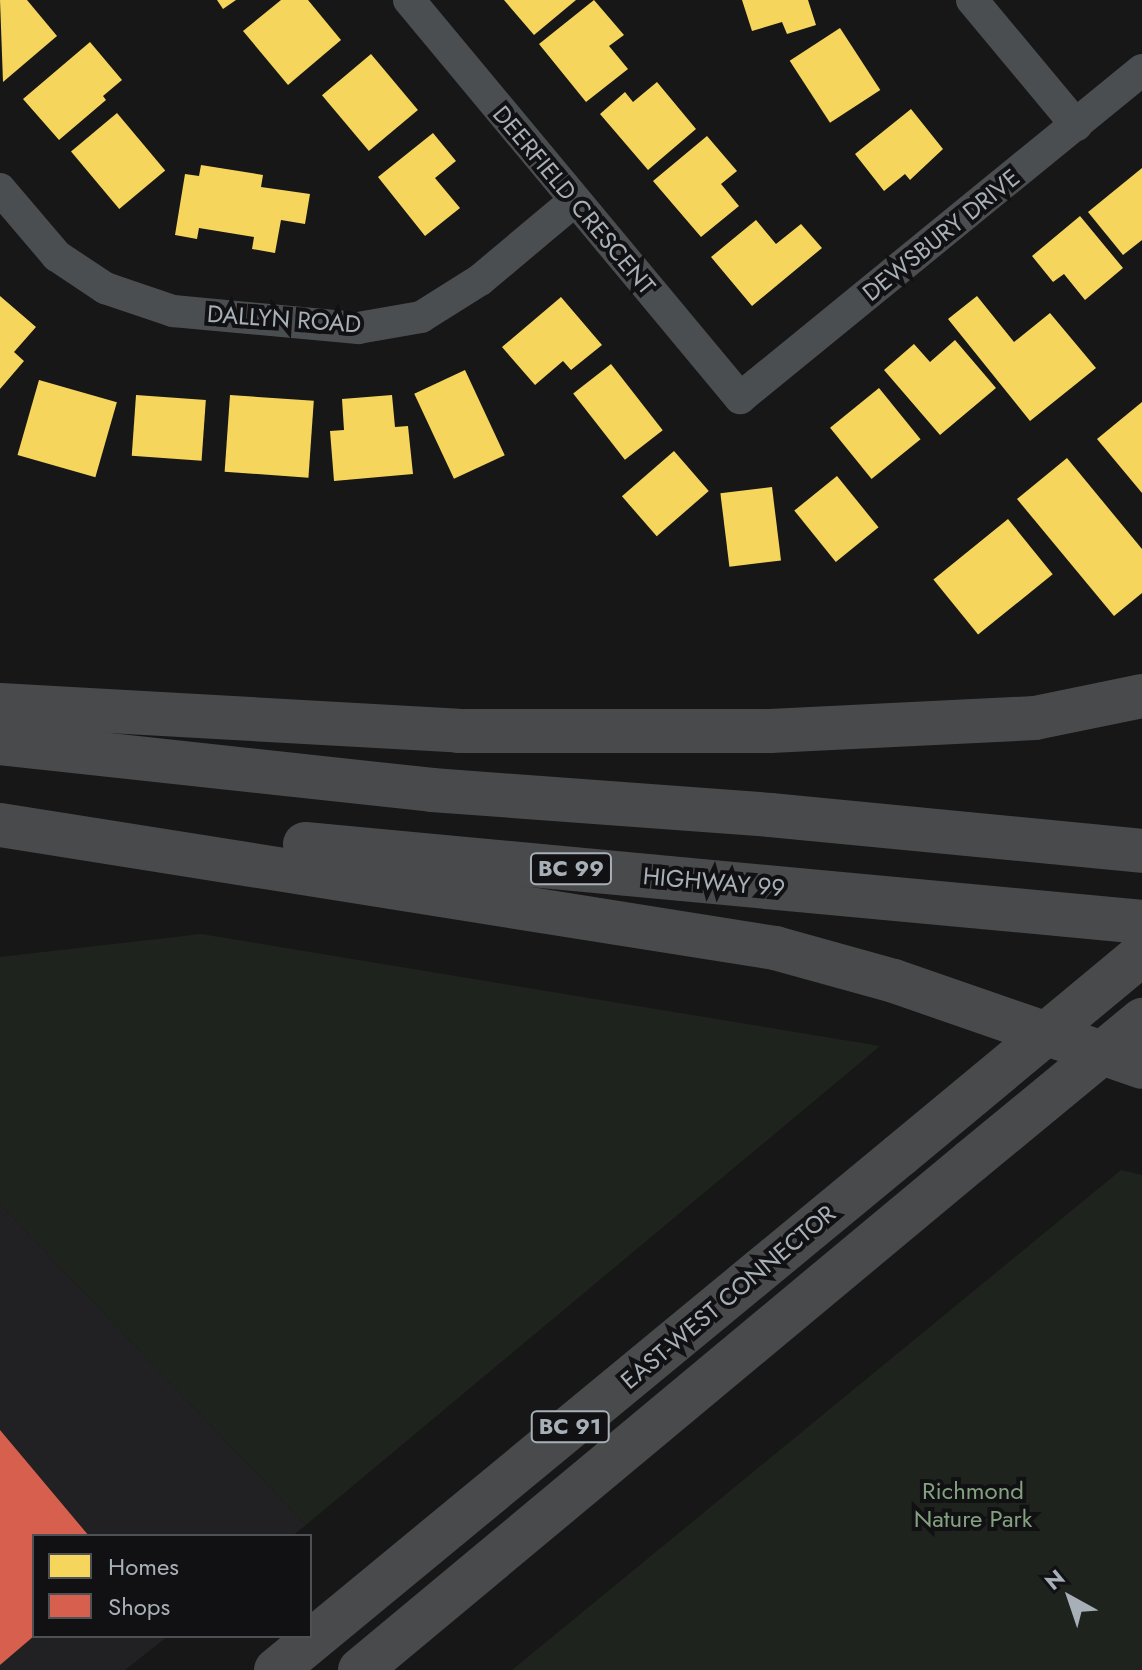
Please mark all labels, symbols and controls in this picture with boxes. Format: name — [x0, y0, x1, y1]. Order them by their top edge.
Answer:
street label: DEERFIELD CRESCENT — [487, 100, 661, 300]
street label: DEWSBURY DRIVE — [857, 163, 1025, 307]
street label: DALLYN ROAD — [206, 299, 362, 339]
road number: BC 99 — [529, 851, 613, 887]
street label: HIGHWAY 99 — [642, 861, 786, 903]
street label: EAST-WEST CONNECTOR — [615, 1199, 841, 1395]
road number: BC 91 — [530, 1409, 610, 1445]
park label: Richmond Nature Park — [914, 1477, 1032, 1533]
legend — [32, 1534, 312, 1638]
text: Homes — [108, 1549, 179, 1584]
north arrow — [1030, 1558, 1110, 1638]
text: N — [1038, 1562, 1072, 1597]
text: Shops — [108, 1589, 170, 1624]

